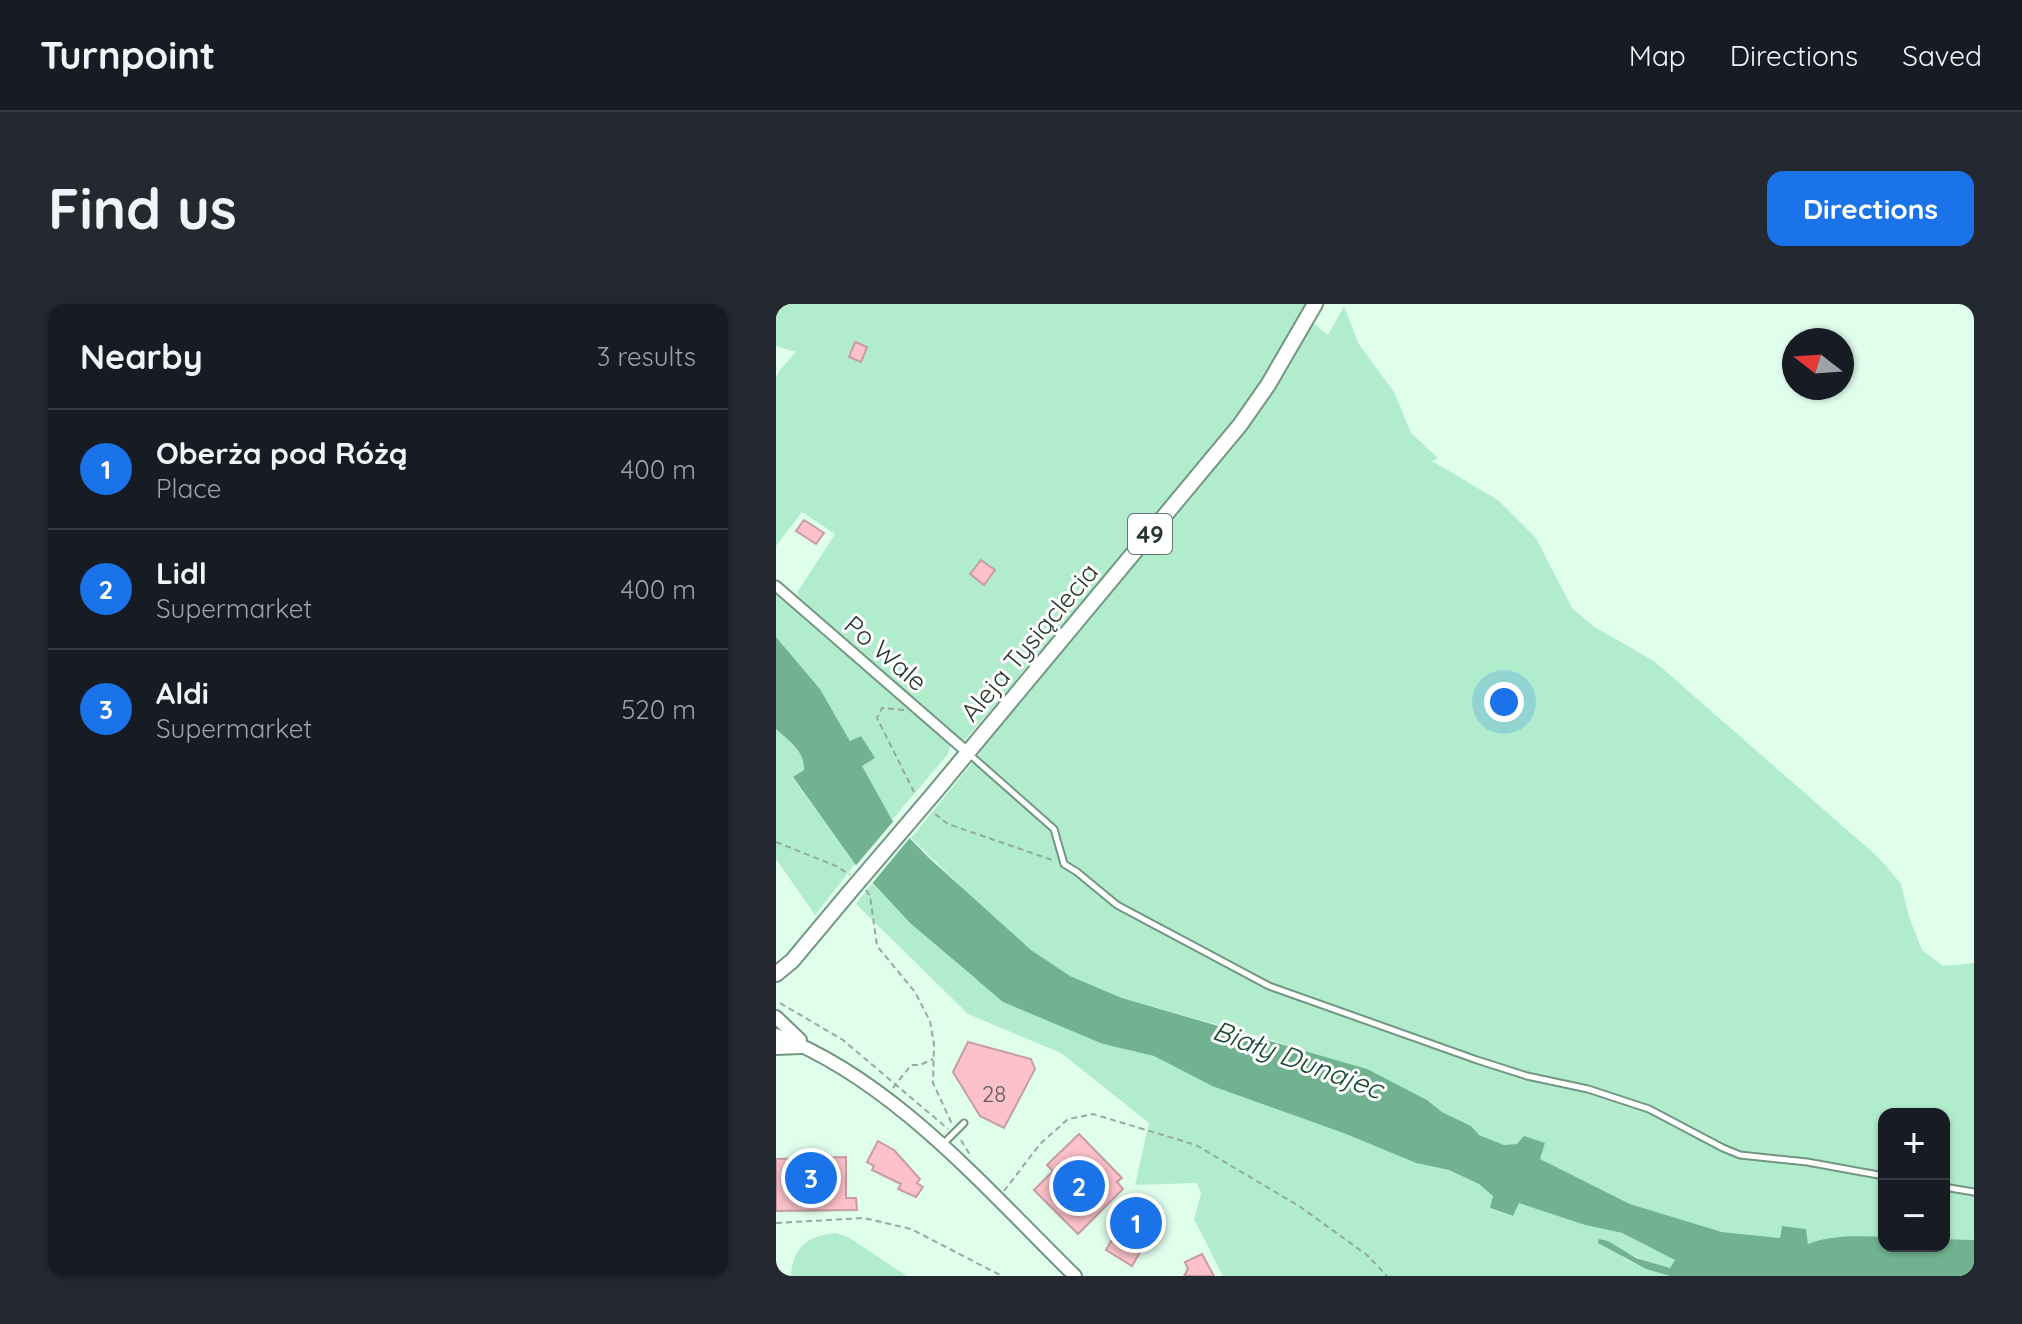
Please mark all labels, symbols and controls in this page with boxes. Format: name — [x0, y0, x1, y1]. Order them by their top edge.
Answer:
text: Turnpoint — [40, 31, 215, 79]
text: Map — [1629, 38, 1686, 73]
text: Directions — [1730, 38, 1858, 73]
text: Saved — [1902, 38, 1982, 73]
button: Directions — [1767, 171, 1974, 246]
text: Find us — [48, 173, 237, 243]
north arrow — [1782, 328, 1854, 400]
text: Nearby — [80, 335, 203, 378]
text: 3 results — [597, 340, 696, 373]
text: Oberża pod Różą — [156, 434, 408, 472]
text: 1 — [101, 453, 111, 486]
text: 400 m — [621, 453, 696, 486]
text: Place — [156, 472, 221, 505]
road number: 49 — [1128, 514, 1172, 554]
text: Lidl — [156, 554, 207, 592]
street label: Aleja Tysiąclecia — [953, 556, 1105, 728]
text: 2 — [99, 573, 113, 606]
text: 400 m — [621, 573, 696, 606]
text: Supermarket — [156, 592, 312, 625]
street label: Po Wale — [838, 608, 934, 698]
text: Aldi — [156, 674, 209, 712]
your location — [1484, 682, 1524, 722]
text: 3 — [99, 693, 113, 726]
text: 520 m — [621, 693, 696, 726]
text: Supermarket — [156, 712, 312, 745]
water label: Biały Dunajec — [1208, 1012, 1390, 1107]
house number: 28 — [982, 1080, 1006, 1108]
map controls — [1878, 1108, 1950, 1252]
button: + — [1878, 1108, 1950, 1180]
pin: 3 — [785, 1148, 837, 1208]
pin: 2 — [1053, 1156, 1105, 1216]
button: − — [1878, 1180, 1950, 1252]
pin: 1 — [1110, 1193, 1162, 1253]

